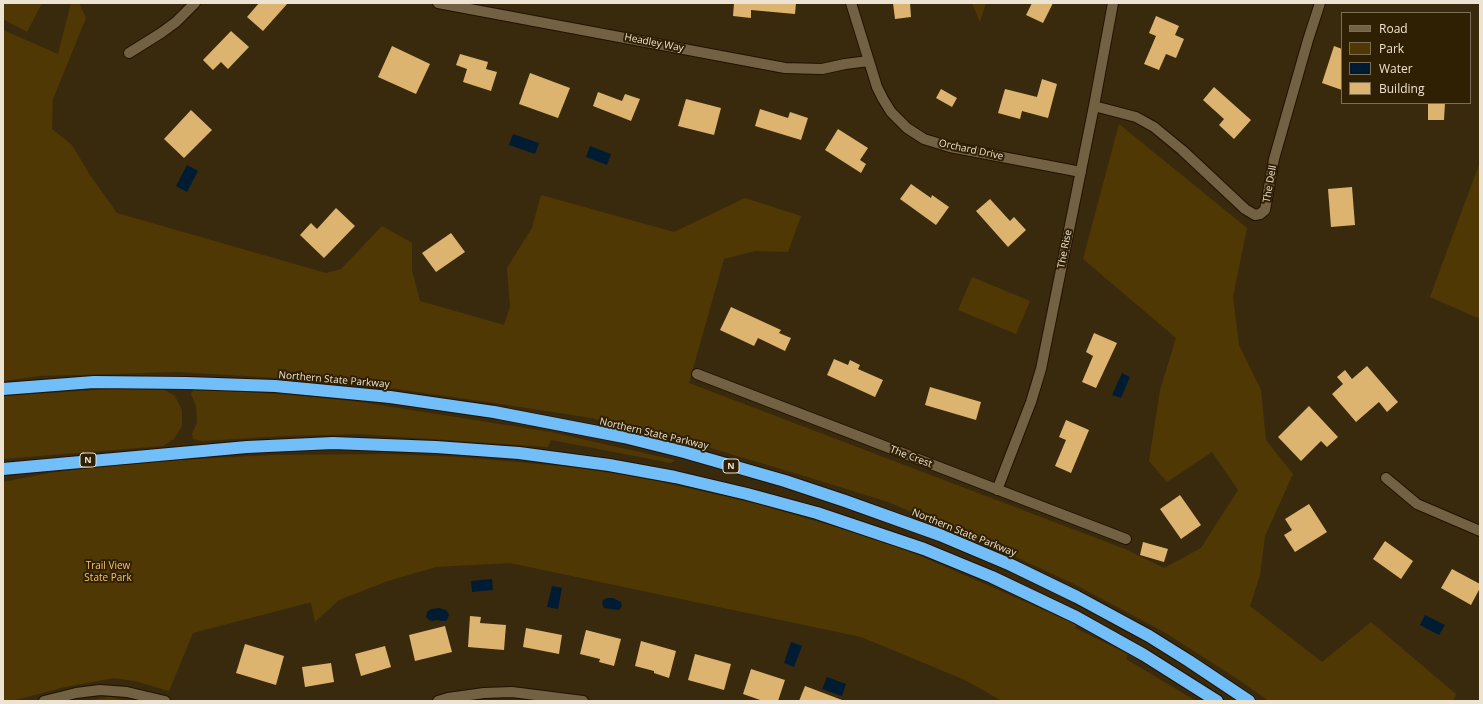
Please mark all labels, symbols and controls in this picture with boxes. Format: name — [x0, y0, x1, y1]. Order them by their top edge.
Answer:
legend — [1341, 12, 1471, 104]
text: Road — [1379, 20, 1408, 37]
street label: Headley Way — [623, 31, 685, 55]
text: Park — [1379, 40, 1404, 57]
text: Water — [1379, 60, 1413, 77]
text: Building — [1379, 80, 1424, 97]
street label: Orchard Drive — [938, 137, 1004, 163]
street label: The Dell — [1261, 164, 1279, 204]
street label: The Rise — [1055, 229, 1075, 269]
street label: Northern State Parkway — [278, 369, 390, 391]
street label: Northern State Parkway — [598, 416, 710, 452]
street label: The Crest — [888, 443, 934, 471]
road number: N — [80, 453, 96, 467]
road number: N — [723, 459, 739, 473]
street label: Northern State Parkway — [910, 507, 1018, 559]
park label: Trail View State Park — [84, 560, 132, 584]

